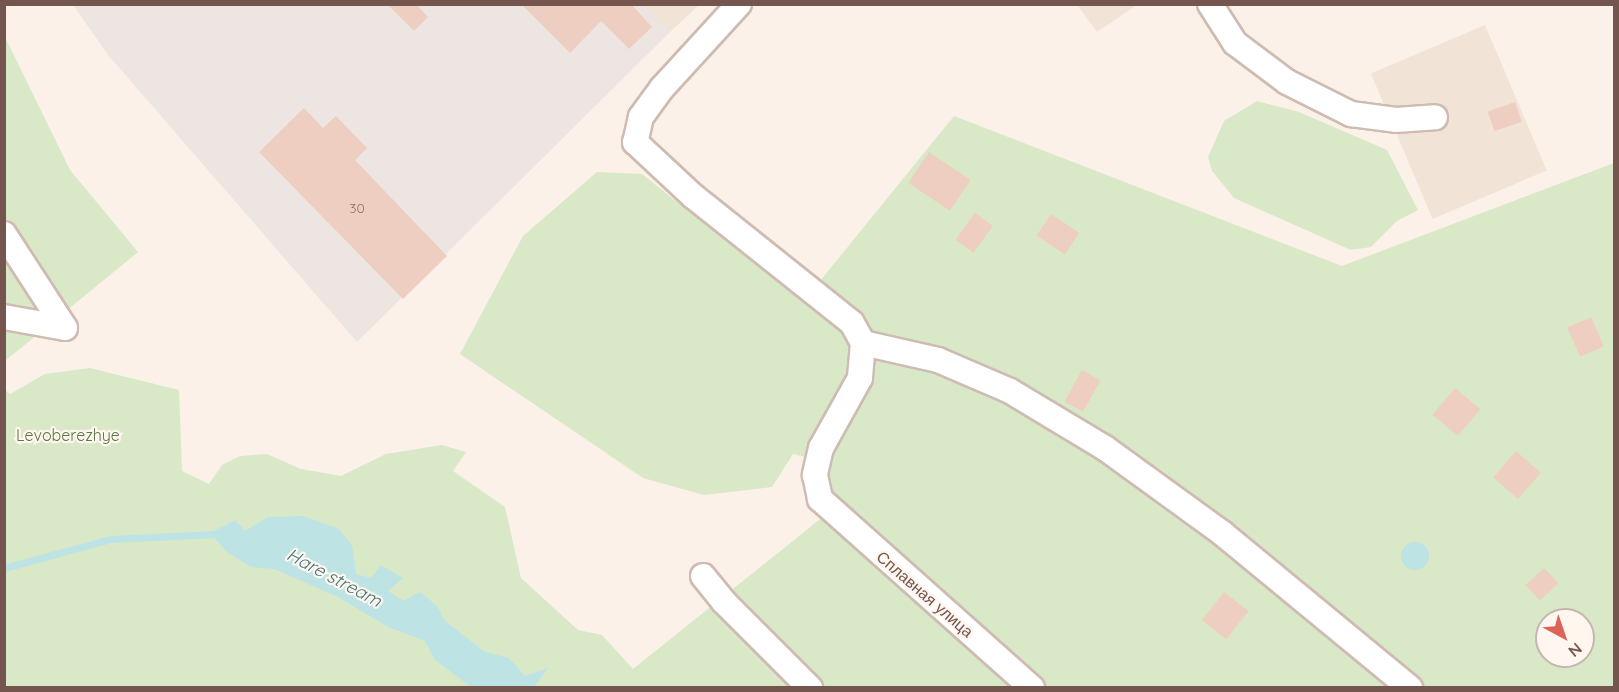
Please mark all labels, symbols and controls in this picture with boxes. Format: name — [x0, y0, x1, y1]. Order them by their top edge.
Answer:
house number: 30 — [349, 200, 365, 216]
park label: Levoberezhye — [16, 425, 120, 445]
water label: Hare stream — [283, 544, 385, 612]
street label: Сплавная улица — [873, 547, 977, 641]
north arrow — [1535, 608, 1595, 668]
text: N — [1564, 639, 1586, 662]

